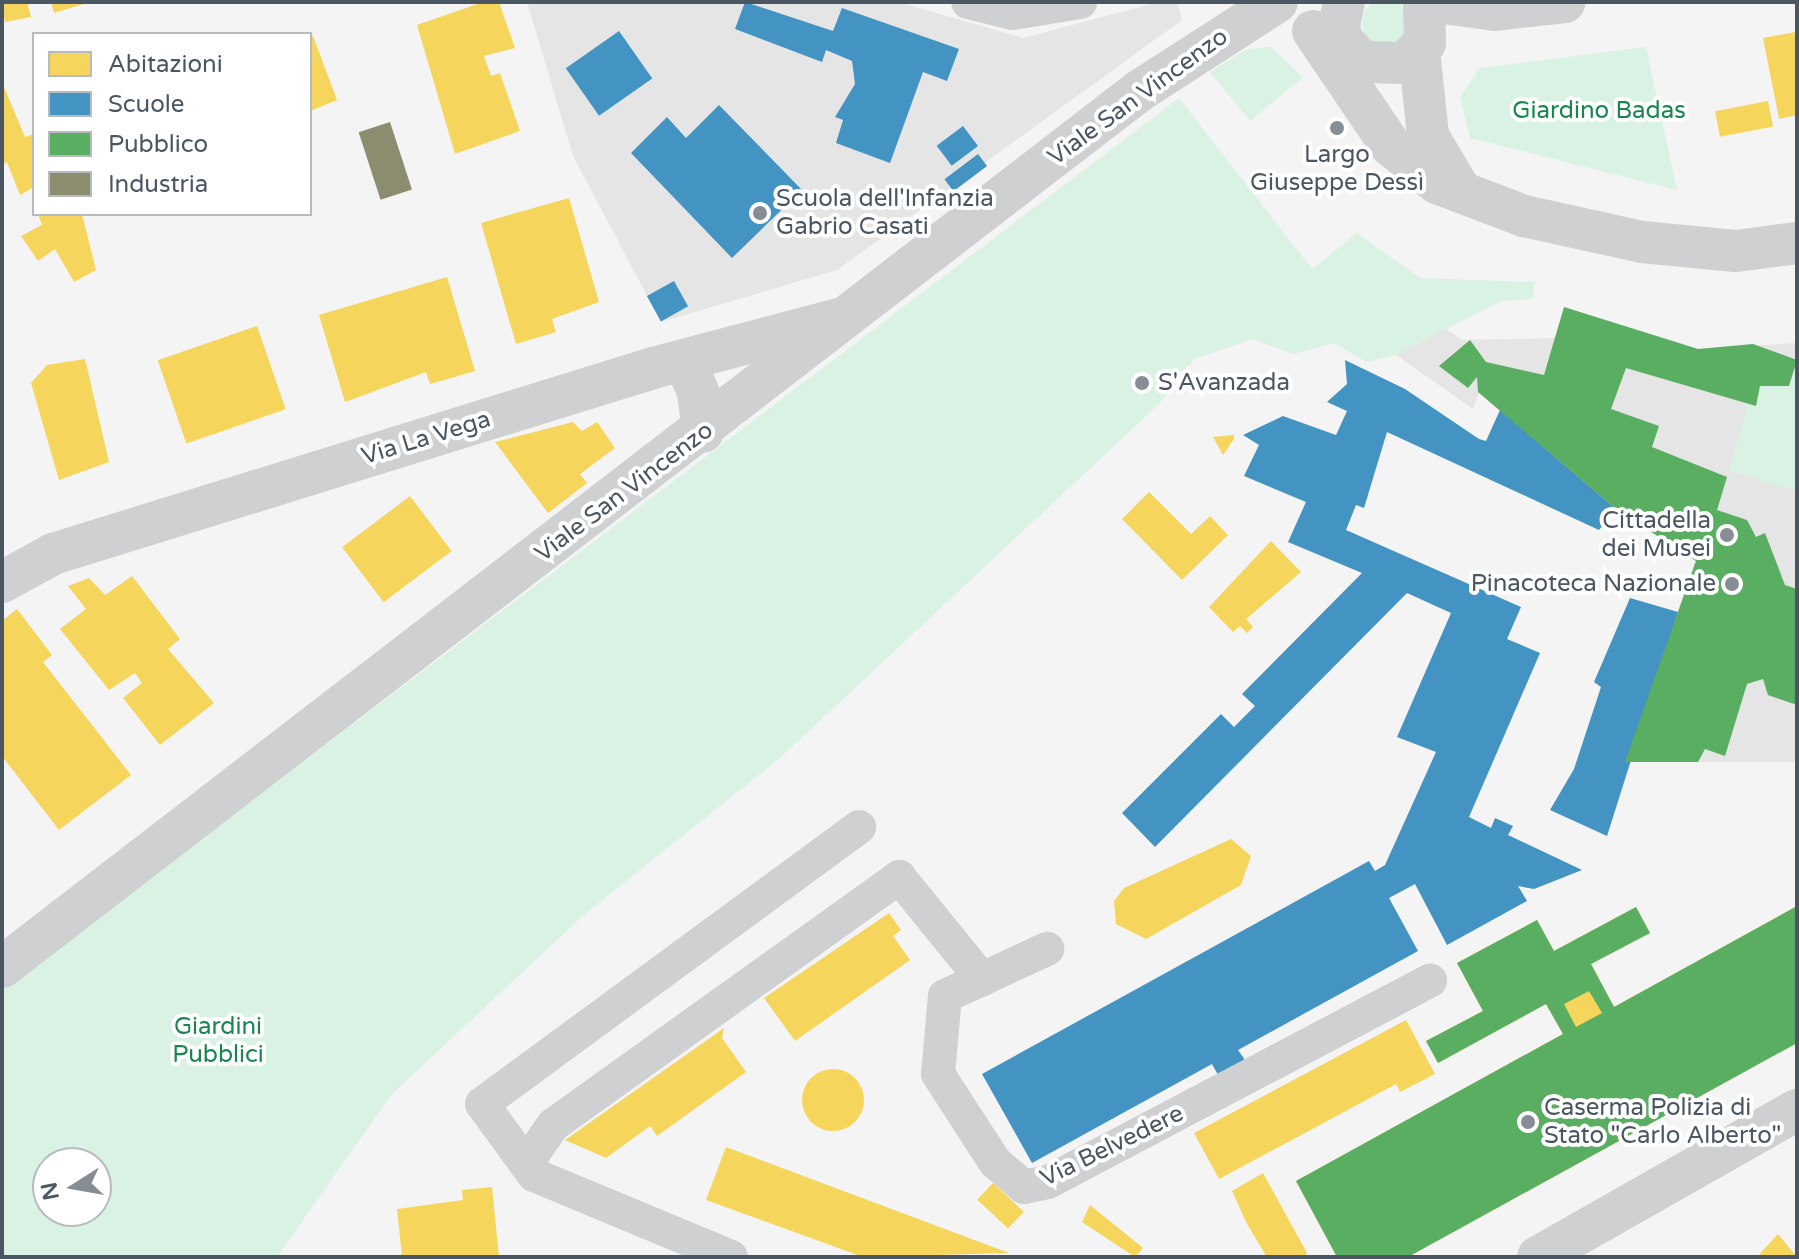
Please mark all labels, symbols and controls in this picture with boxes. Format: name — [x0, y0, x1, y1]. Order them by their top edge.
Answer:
street label: Viale San Vincenzo — [1042, 22, 1234, 172]
legend — [32, 32, 312, 216]
text: Abitazioni — [108, 50, 223, 79]
text: Scuole — [108, 90, 184, 119]
park label: Giardino Badas — [1512, 97, 1686, 125]
marker: Largo Giuseppe Dessì — [1328, 119, 1346, 137]
text: Pubblico — [108, 130, 208, 159]
place label: Largo Giuseppe Dessì — [1250, 141, 1424, 197]
text: Industria — [108, 170, 208, 199]
place label: Scuola dell'Infanzia Gabrio Casati — [776, 185, 994, 241]
marker: Scuola dell'Infanzia Gabrio Casati — [751, 204, 769, 222]
place label: S'Avanzada — [1158, 369, 1290, 397]
marker: S'Avanzada — [1133, 374, 1151, 392]
street label: Via La Vega — [358, 405, 494, 471]
street label: Viale San Vincenzo — [529, 416, 719, 568]
place label: Cittadella dei Musei — [1601, 507, 1711, 563]
marker: Cittadella dei Musei — [1718, 526, 1736, 544]
place label: Pinacoteca Nazionale — [1471, 570, 1716, 598]
marker: Pinacoteca Nazionale — [1723, 575, 1741, 593]
park label: Giardini Pubblici — [172, 1013, 264, 1069]
place label: Caserma Polizia di Stato "Carlo Alberto" — [1544, 1094, 1781, 1150]
street label: Via Belvedere — [1036, 1099, 1188, 1193]
marker: Caserma Polizia di Stato "Carlo Alberto" — [1519, 1113, 1537, 1131]
north arrow — [32, 1147, 112, 1227]
text: N — [36, 1180, 65, 1202]

